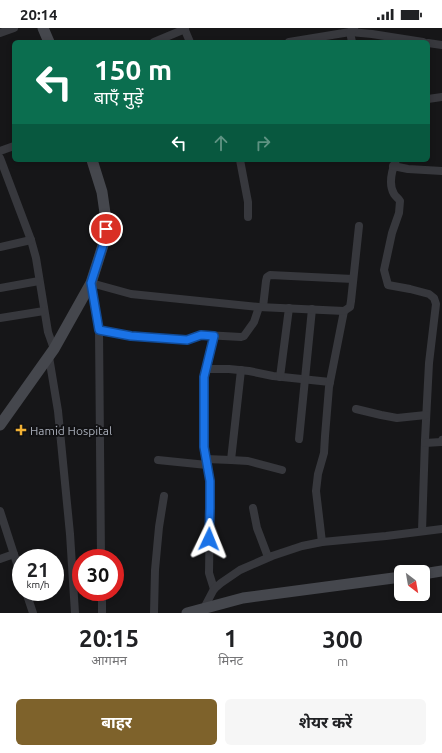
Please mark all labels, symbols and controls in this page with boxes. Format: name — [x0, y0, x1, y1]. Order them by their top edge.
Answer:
text: 20:14 — [20, 6, 58, 23]
text: 150 m — [94, 54, 172, 85]
icon: left — [28, 56, 80, 108]
text: बाएँ मुड़ें — [94, 87, 143, 107]
icon: left — [168, 132, 190, 154]
icon: ahead — [210, 132, 232, 154]
icon: right — [252, 132, 274, 154]
pin — [89, 212, 123, 246]
icon: arrive — [95, 218, 117, 240]
marker: Hamid Hospital — [15, 424, 27, 436]
place label: Hamid Hospital — [30, 424, 112, 437]
position arrow — [188, 518, 230, 560]
speed limit sign: 30 — [72, 549, 124, 601]
text: 21 — [27, 558, 49, 581]
north arrow — [394, 565, 430, 601]
map controls — [394, 565, 430, 601]
text: km/h — [26, 579, 50, 590]
text: 20:15 — [79, 625, 139, 652]
text: 1 — [224, 625, 237, 652]
text: 300 — [322, 626, 363, 653]
text: आगमन — [91, 653, 127, 667]
text: मिनट — [218, 653, 243, 667]
text: m — [337, 654, 348, 668]
button: बाहर — [16, 699, 217, 745]
button: शेयर करें — [225, 699, 426, 745]

